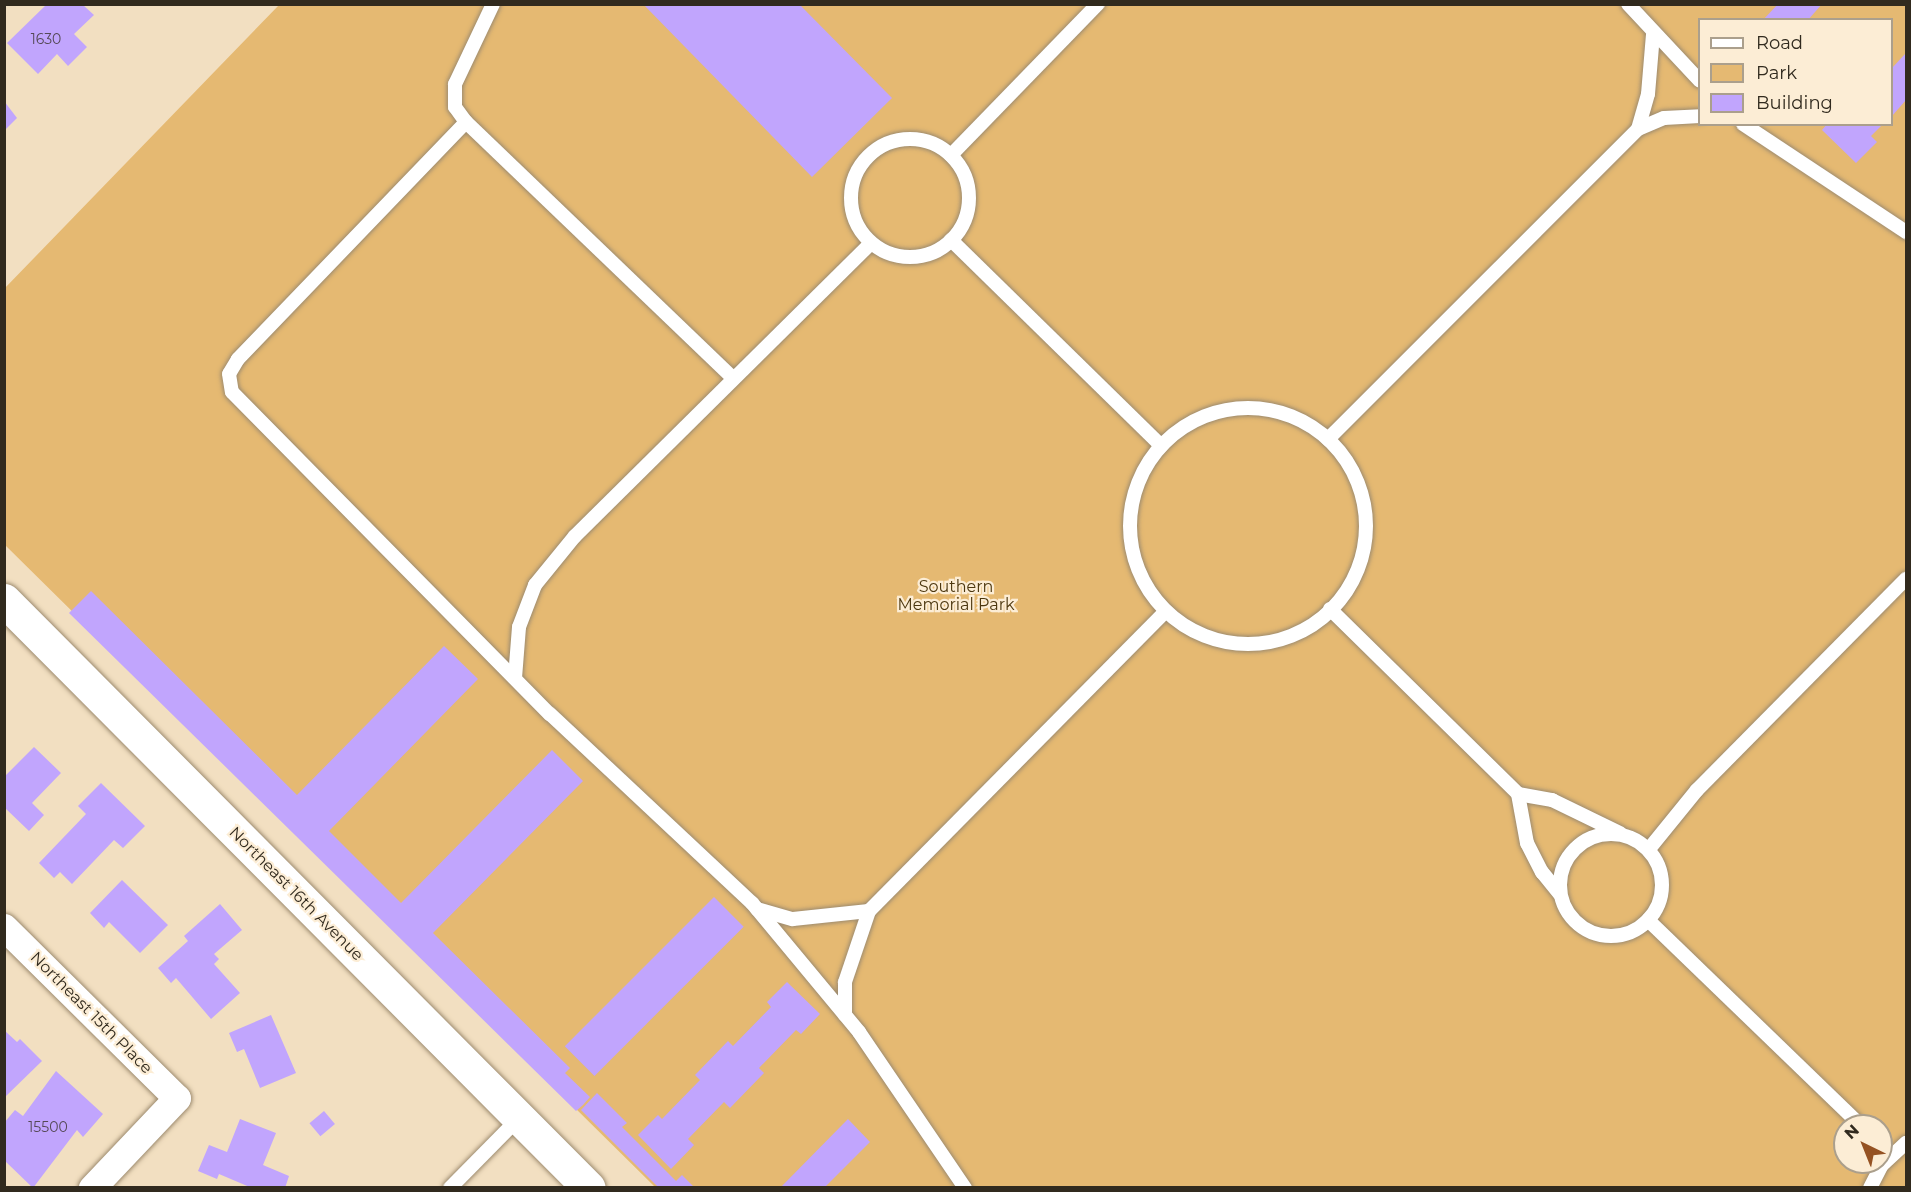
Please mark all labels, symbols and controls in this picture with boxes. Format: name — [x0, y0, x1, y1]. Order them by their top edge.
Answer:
legend — [1698, 18, 1893, 126]
house number: 1630 — [31, 31, 61, 47]
text: Road — [1756, 32, 1803, 54]
text: Park — [1756, 62, 1797, 84]
text: Building — [1756, 92, 1833, 114]
park label: Southern Memorial Park — [897, 577, 1015, 615]
street label: Northeast 16th Avenue — [225, 823, 367, 965]
street label: Northeast 15th Place — [26, 948, 156, 1078]
north arrow — [1833, 1114, 1893, 1174]
house number: 15500 — [28, 1119, 68, 1135]
text: N — [1841, 1121, 1863, 1143]

